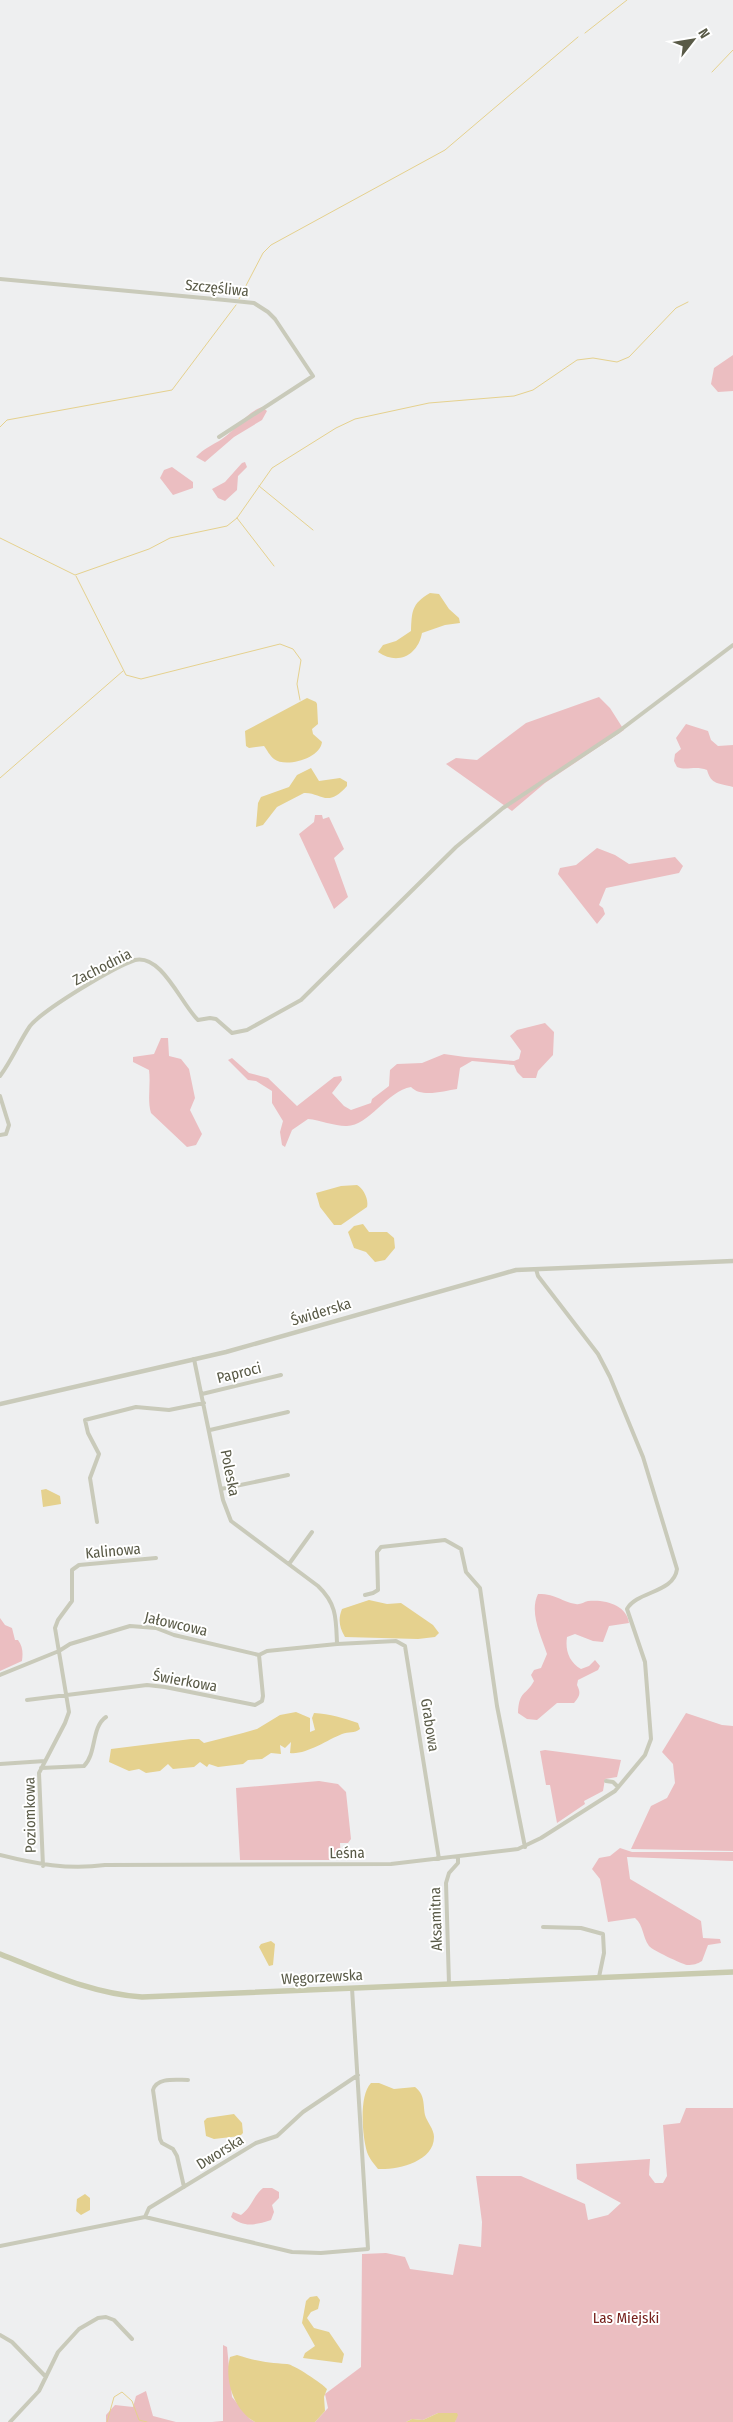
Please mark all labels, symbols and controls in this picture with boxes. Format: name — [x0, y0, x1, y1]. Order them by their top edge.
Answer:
north arrow — [668, 15, 718, 65]
text: N — [694, 26, 713, 42]
street label: Szczęśliwa — [184, 276, 250, 300]
street label: Zachodnia — [70, 945, 134, 989]
street label: Świderska — [289, 1294, 353, 1330]
street label: Paproci — [215, 1359, 263, 1387]
street label: Poleska — [217, 1448, 243, 1498]
street label: Kalinowa — [85, 1540, 141, 1562]
street label: Jałowcowa — [143, 1608, 209, 1640]
street label: Świerkowa — [151, 1666, 219, 1696]
street label: Grabowa — [417, 1697, 443, 1753]
street label: Poziomkowa — [20, 1777, 40, 1853]
street label: Leśna — [329, 1844, 365, 1862]
street label: Aksamitna — [426, 1887, 446, 1951]
street label: Węgorzewska — [281, 1966, 363, 1988]
street label: Dworska — [193, 2131, 247, 2173]
park label: Las Miejski — [593, 2309, 659, 2327]

